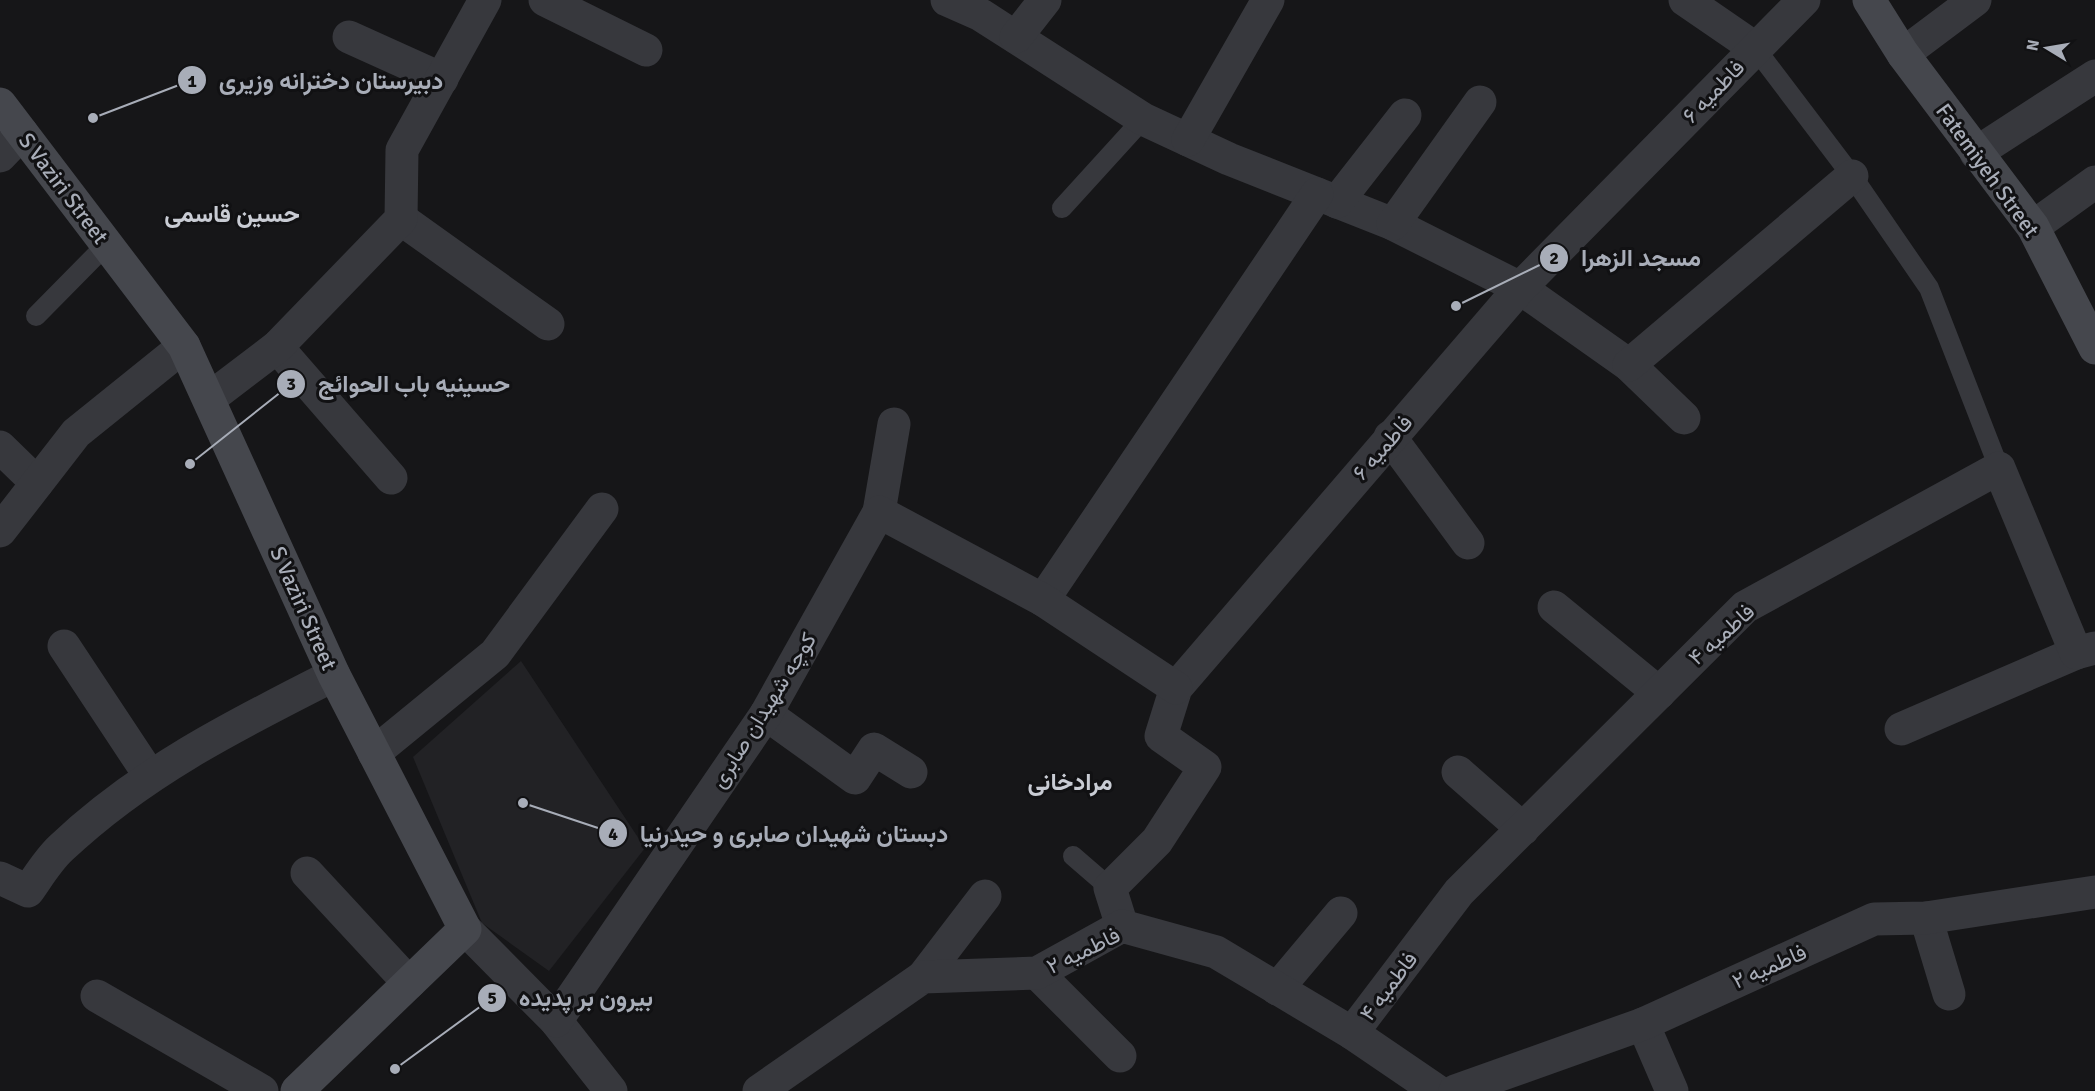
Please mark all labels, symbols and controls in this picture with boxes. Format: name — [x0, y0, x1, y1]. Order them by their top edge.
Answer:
north arrow — [2017, 18, 2077, 78]
text: N — [2022, 38, 2044, 53]
street label: فاطمیه ۶ — [1677, 54, 1750, 129]
callout: دبیرستان دخترانه وزیری — [177, 59, 456, 101]
text: دبیرستان دخترانه وزیری — [219, 66, 443, 96]
text: 1 — [187, 70, 197, 92]
street label: Fatemiyeh Street — [1930, 98, 2045, 243]
street label: S Vaziri Street — [13, 127, 114, 250]
district label: حسین قاسمی — [164, 199, 300, 229]
callout: مسجد الزهرا — [1539, 237, 1713, 279]
text: مسجد الزهرا — [1581, 243, 1701, 273]
text: 2 — [1549, 247, 1559, 269]
callout: حسینیه باب الحوائج — [276, 363, 522, 405]
text: حسینیه باب الحوائج — [318, 369, 510, 401]
text: 3 — [286, 373, 296, 395]
street label: فاطمیه ۶ — [1347, 409, 1418, 486]
street label: S Vaziri Street — [264, 542, 343, 674]
street label: فاطمیه ۴ — [1683, 598, 1760, 671]
street label: کوچه شهیدان صابری — [705, 627, 823, 793]
district label: مرادخانی — [1028, 767, 1112, 797]
callout: دبستان شهیدان صابری و حیدرنیا — [598, 812, 961, 854]
text: دبستان شهیدان صابری و حیدرنیا — [640, 819, 948, 849]
text: 4 — [608, 823, 618, 845]
street label: فاطمیه ۲ — [1042, 921, 1124, 980]
street label: فاطمیه ۲ — [1728, 938, 1811, 995]
street label: فاطمیه ۴ — [1354, 946, 1423, 1026]
callout: بیرون بر پدیده — [477, 977, 665, 1019]
text: بیرون بر پدیده — [519, 983, 653, 1014]
text: 5 — [487, 987, 497, 1009]

